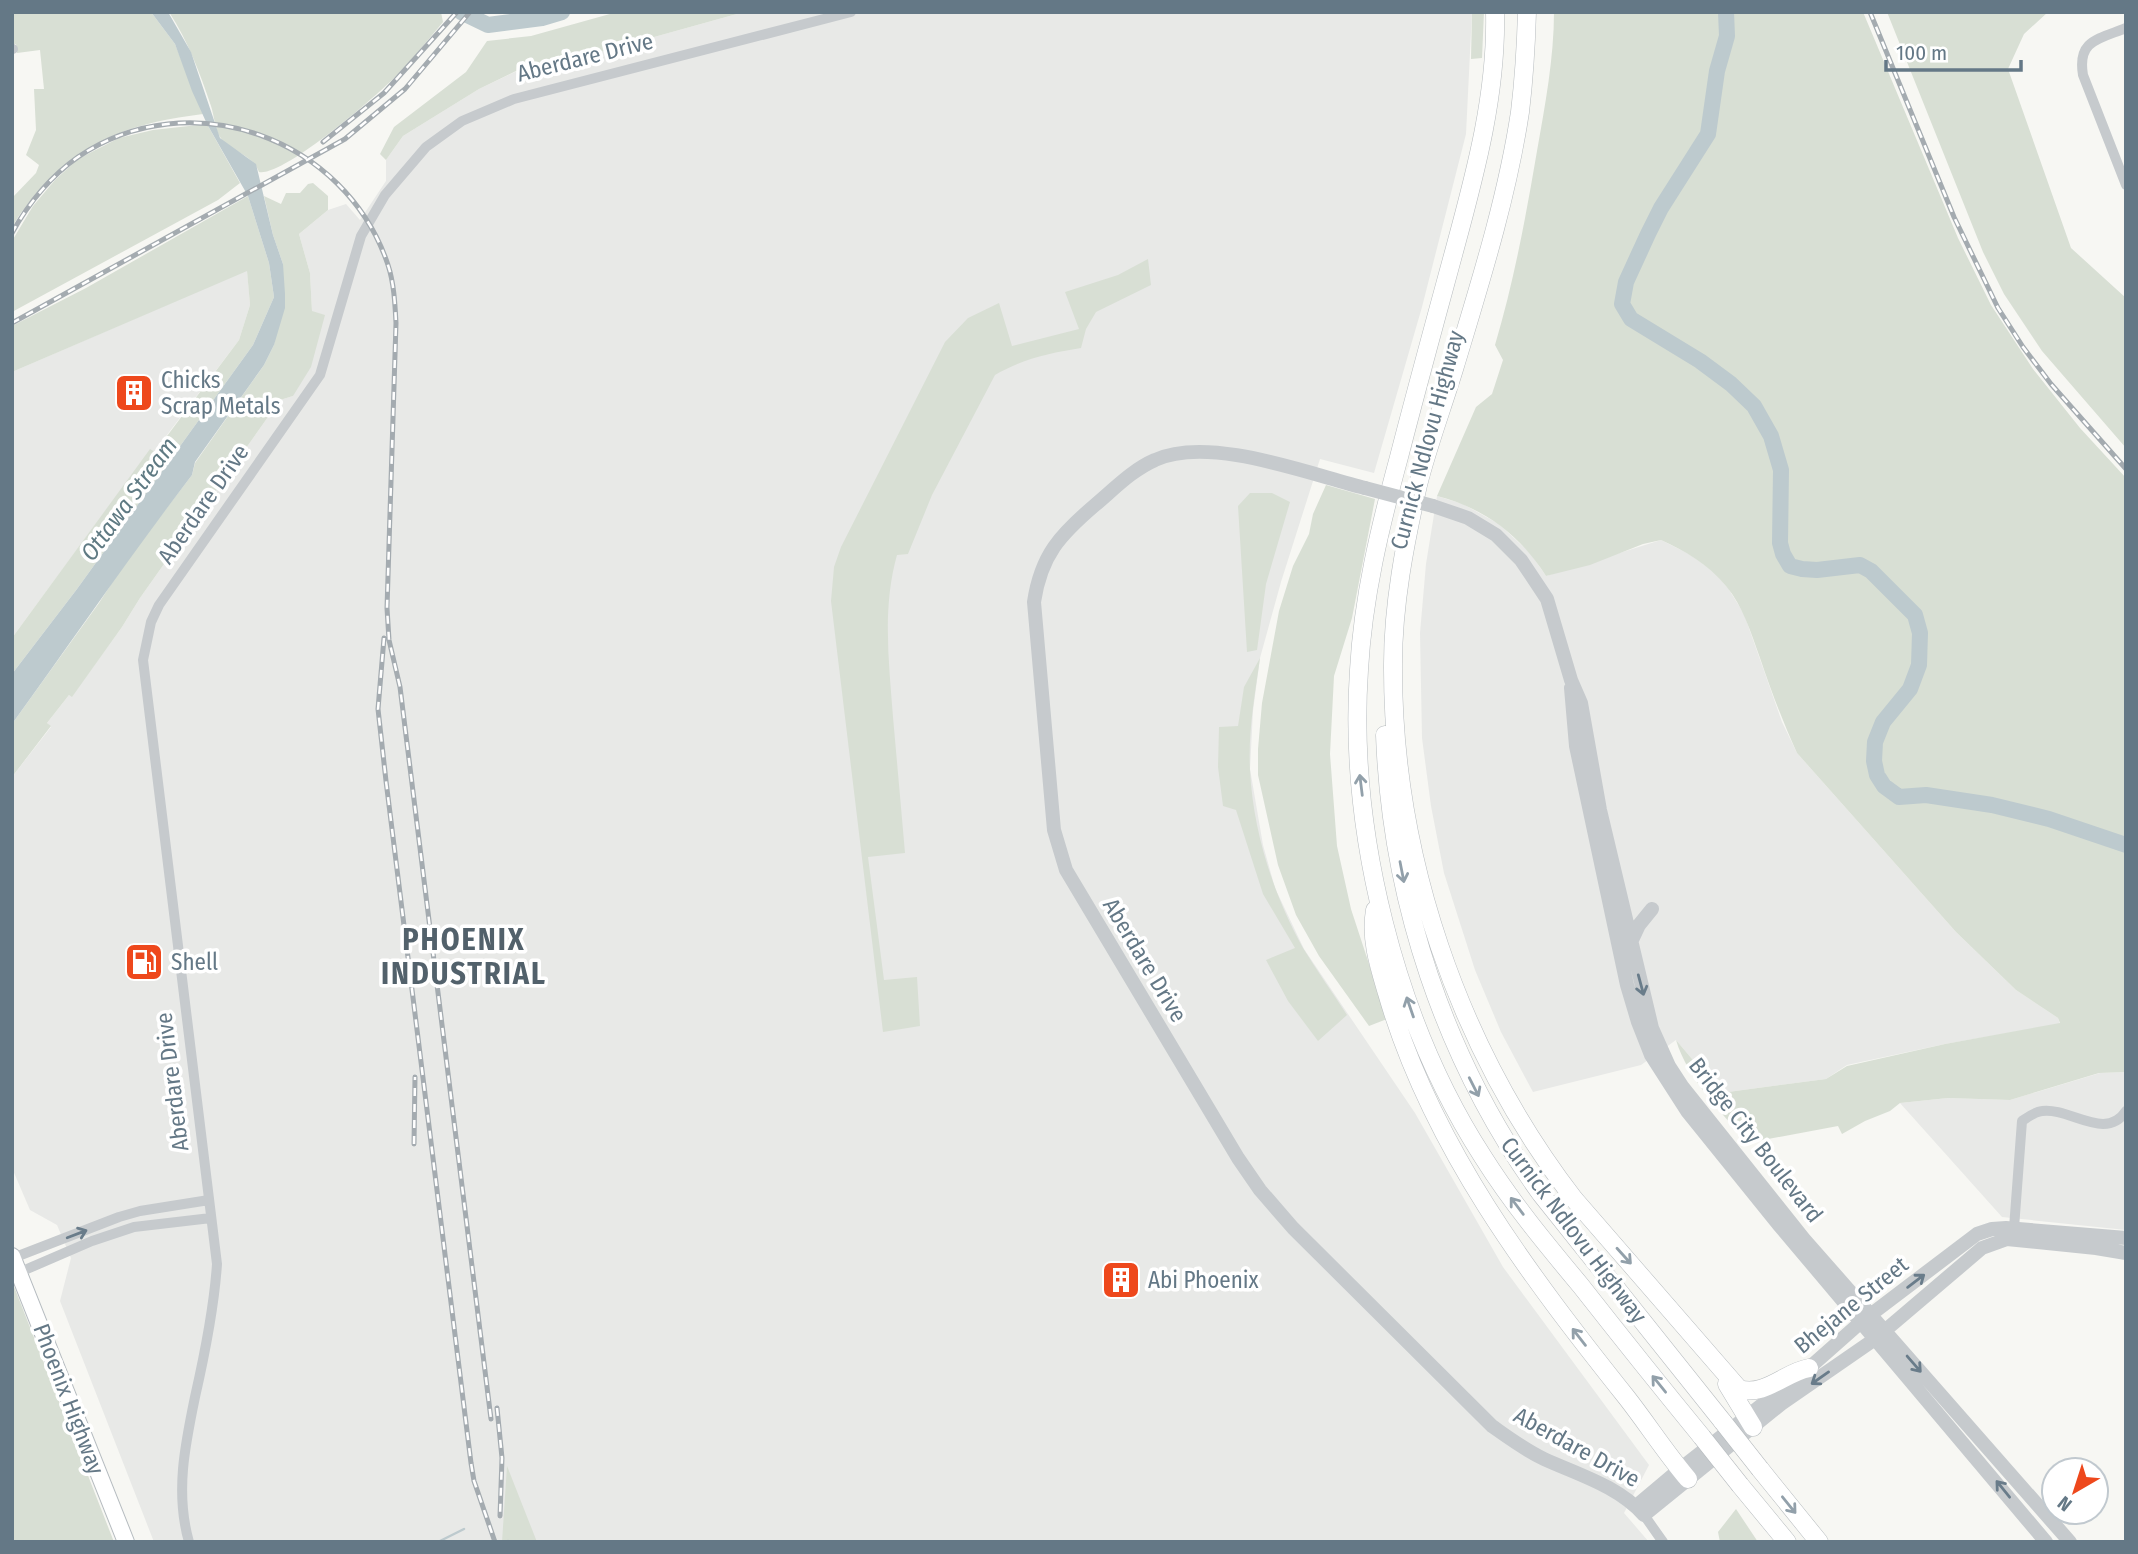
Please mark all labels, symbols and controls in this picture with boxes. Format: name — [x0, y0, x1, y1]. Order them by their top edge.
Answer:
street label: Aberdare Drive — [514, 27, 656, 87]
scale bar — [1886, 28, 2021, 72]
text: 100 m — [1896, 40, 1947, 66]
street label: Curnick Ndlovu Highway — [1384, 327, 1470, 553]
place label: Chicks Scrap Metals — [161, 366, 281, 420]
building icon: Chicks Scrap Metals — [113, 372, 155, 414]
water label: Ottawa Stream — [75, 432, 183, 566]
street label: Aberdare Drive — [152, 439, 254, 569]
one-way arrow — [1354, 774, 1367, 797]
one-way arrow — [1396, 860, 1410, 883]
street label: Aberdare Drive — [1097, 893, 1193, 1027]
district label: PHOENIX INDUSTRIAL — [381, 922, 547, 992]
fuel station icon: Shell — [123, 941, 165, 983]
place label: Shell — [171, 948, 218, 976]
one-way arrow — [1635, 973, 1648, 995]
one-way arrow — [1402, 996, 1415, 1018]
street label: Aberdare Drive — [150, 1011, 194, 1153]
street label: Bridge City Boulevard — [1683, 1052, 1829, 1228]
one-way arrow — [1468, 1076, 1481, 1097]
street label: Curnick Ndlovu Highway — [1495, 1131, 1654, 1329]
one-way arrow — [1509, 1198, 1524, 1216]
one-way arrow — [66, 1226, 87, 1239]
one-way arrow — [1616, 1247, 1633, 1264]
street label: Bhejane Street — [1788, 1250, 1914, 1359]
building icon: Abi Phoenix — [1100, 1259, 1142, 1301]
place label: Abi Phoenix — [1148, 1266, 1259, 1294]
one-way arrow — [1906, 1274, 1925, 1289]
street label: Phoenix Highway — [27, 1320, 111, 1479]
one-way arrow — [1571, 1329, 1586, 1347]
one-way arrow — [1906, 1355, 1922, 1373]
one-way arrow — [1811, 1371, 1830, 1385]
one-way arrow — [1651, 1375, 1667, 1393]
street label: Aberdare Drive — [1509, 1401, 1645, 1493]
north arrow — [2040, 1456, 2110, 1526]
one-way arrow — [1995, 1480, 2010, 1498]
text: N — [2053, 1491, 2076, 1516]
one-way arrow — [1782, 1496, 1797, 1514]

